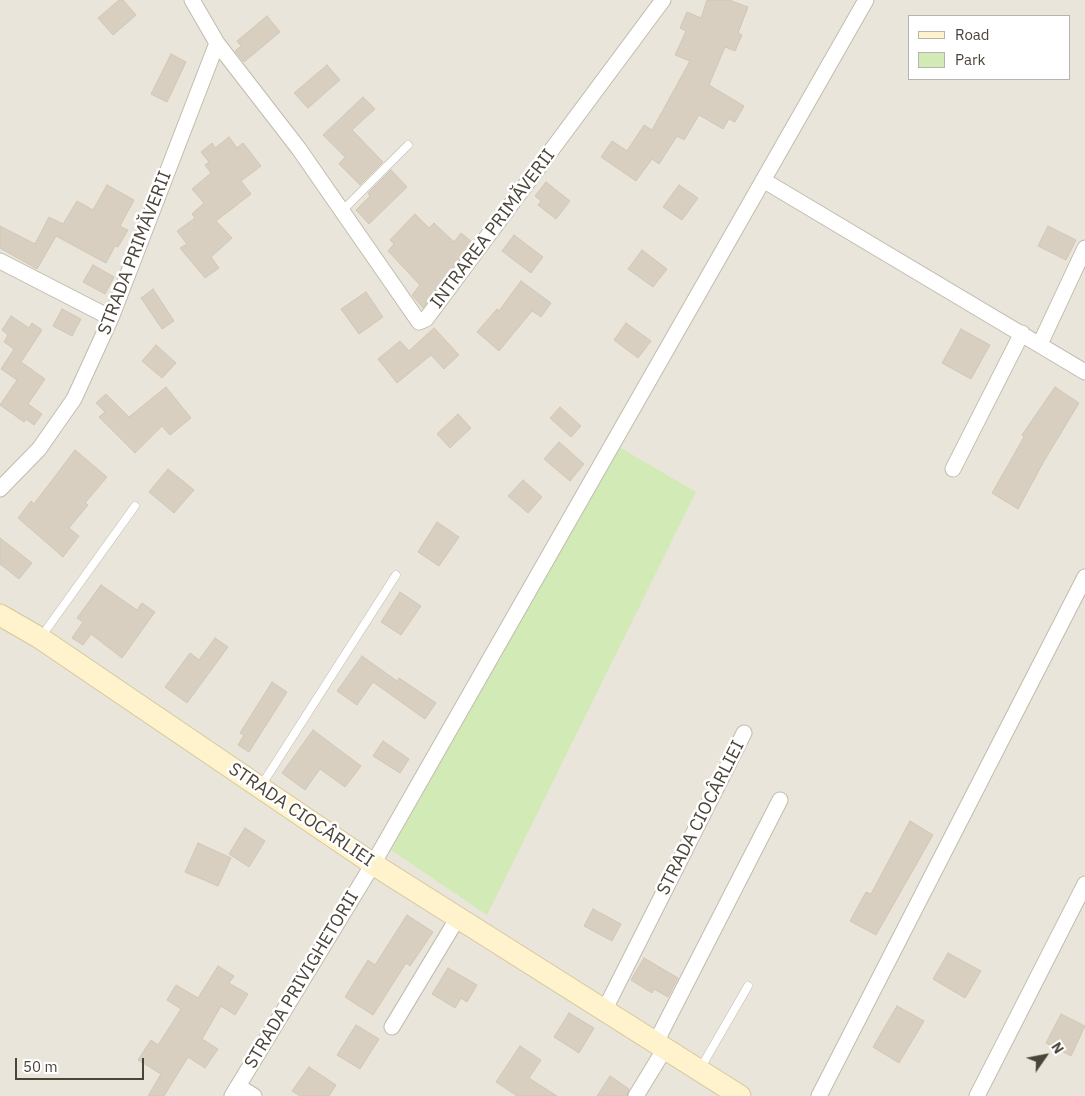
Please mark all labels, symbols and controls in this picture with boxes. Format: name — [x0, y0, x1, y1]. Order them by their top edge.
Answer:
legend — [908, 15, 1070, 80]
text: Road — [955, 25, 990, 44]
text: Park — [955, 50, 985, 69]
street label: INTRAREA PRIMĂVERII — [426, 145, 560, 313]
street label: STRADA PRIMĂVERII — [94, 168, 176, 338]
street label: STRADA CIOCÂRLIEI — [653, 737, 749, 899]
street label: STRADA CIOCÂRLIEI — [224, 758, 378, 872]
street label: STRADA PRIVIGHETORII — [240, 887, 364, 1073]
north arrow — [1020, 1031, 1070, 1081]
text: N — [1047, 1039, 1068, 1057]
scale bar — [18, 1048, 146, 1080]
text: 50 m — [23, 1057, 58, 1076]

